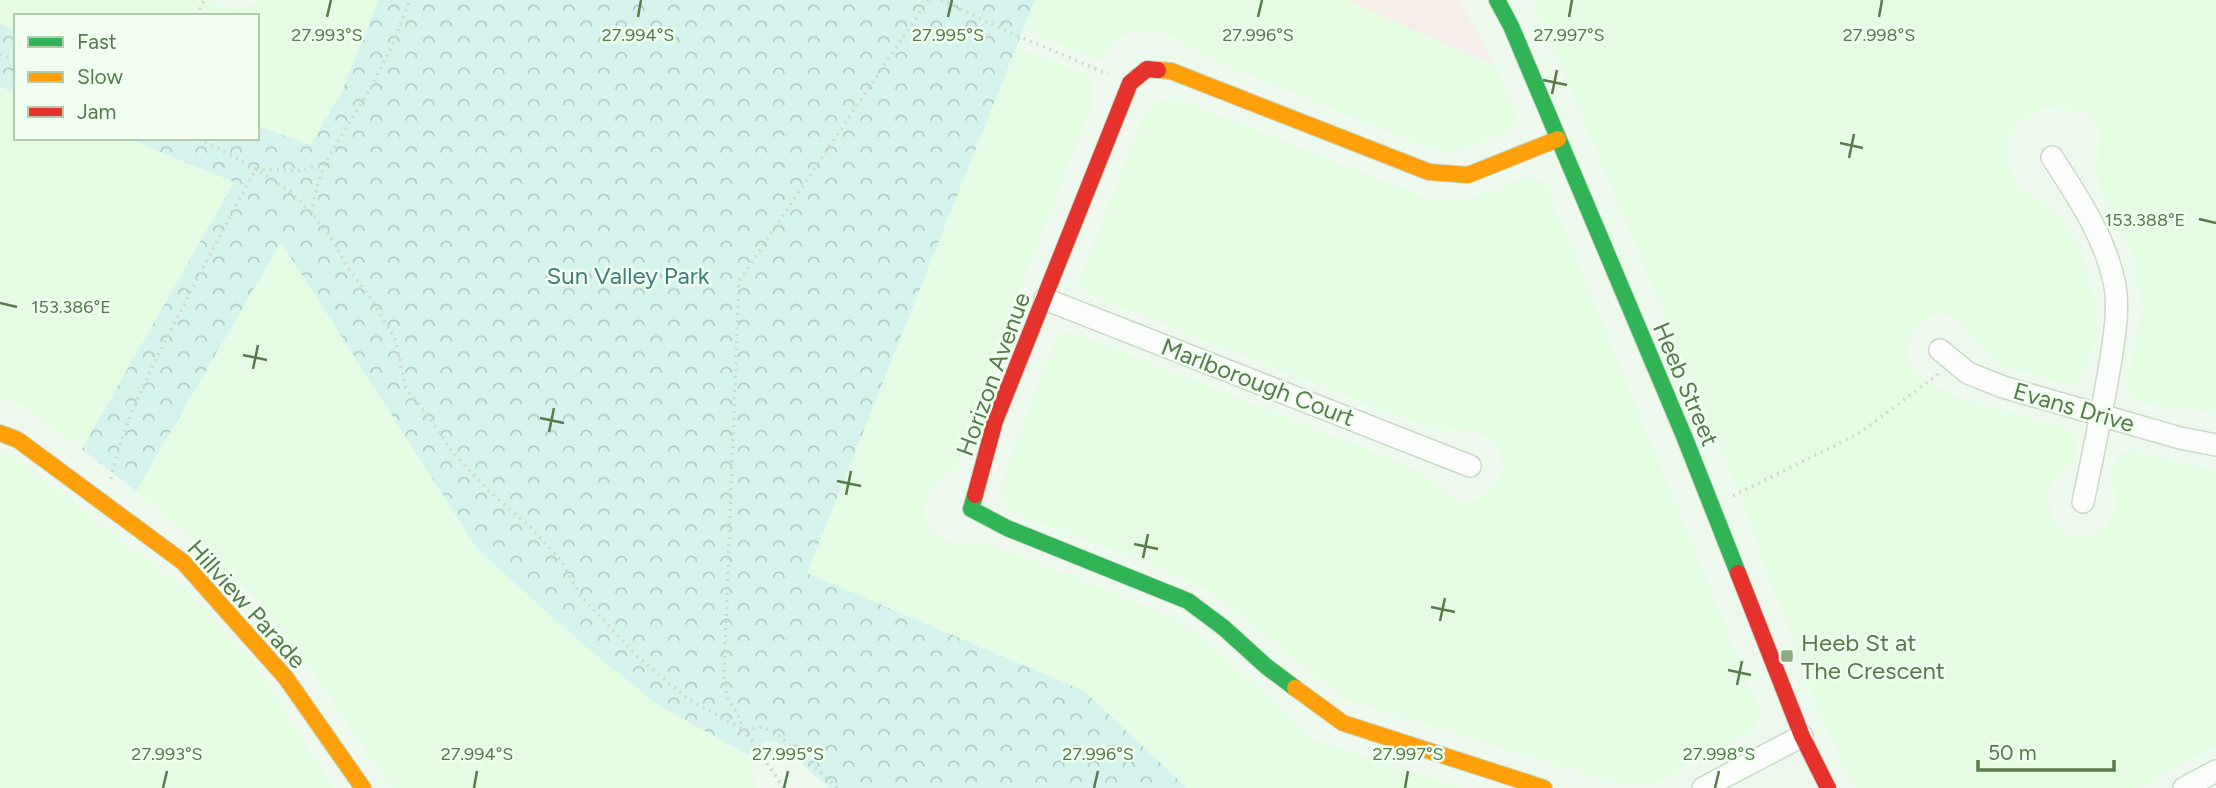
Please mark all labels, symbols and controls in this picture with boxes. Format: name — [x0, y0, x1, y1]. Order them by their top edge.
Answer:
legend — [14, 14, 259, 140]
text: 27.993°S — [291, 24, 363, 46]
text: 27.994°S — [602, 24, 674, 46]
text: 27.995°S — [912, 24, 984, 46]
text: 27.996°S — [1222, 24, 1294, 46]
text: 27.997°S — [1533, 24, 1605, 46]
text: 27.998°S — [1843, 24, 1915, 46]
text: Fast — [77, 29, 117, 54]
text: Slow — [77, 64, 123, 89]
text: Jam — [77, 99, 116, 124]
text: 153.388°E — [2105, 209, 2185, 231]
park label: Sun Valley Park — [547, 261, 710, 290]
street label: Horizon Avenue — [950, 288, 1036, 460]
text: 153.386°E — [31, 296, 111, 318]
street label: Heeb Street — [1647, 318, 1725, 450]
street label: Marlborough Court — [1157, 332, 1359, 432]
street label: Evans Drive — [2010, 376, 2138, 438]
street label: Hillview Parade — [182, 534, 312, 674]
place label: Heeb St at The Crescent — [1801, 628, 1945, 685]
marker: Heeb St at The Crescent — [1779, 648, 1795, 664]
scale bar — [1978, 728, 2114, 772]
text: 50 m — [1988, 740, 2037, 765]
text: 27.993°S — [131, 743, 203, 765]
text: 27.994°S — [441, 743, 513, 765]
text: 27.995°S — [752, 743, 824, 765]
text: 27.996°S — [1062, 743, 1134, 765]
text: 27.997°S — [1372, 743, 1444, 765]
text: 27.998°S — [1683, 743, 1755, 765]

